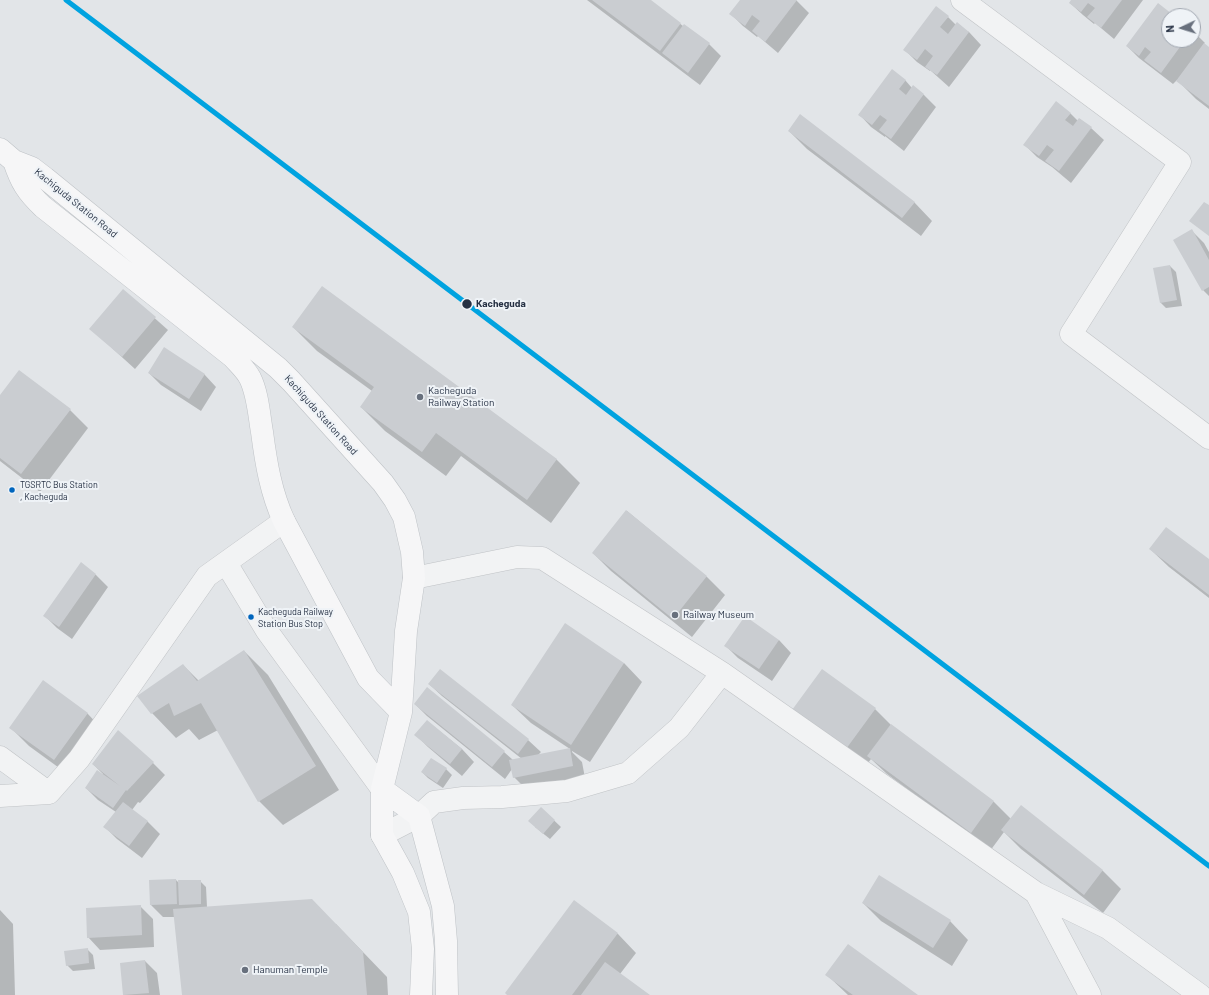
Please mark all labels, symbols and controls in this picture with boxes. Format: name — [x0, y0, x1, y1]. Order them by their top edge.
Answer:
north arrow — [1161, 8, 1201, 48]
text: N — [1163, 25, 1176, 33]
street label: Kachiguda Station Road — [32, 166, 120, 240]
marker: Kacheguda — [460, 297, 474, 311]
place label: Kacheguda — [476, 298, 526, 310]
street label: Kachiguda Station Road — [282, 373, 360, 457]
place label: Kacheguda Railway Station — [428, 385, 494, 408]
marker: Kacheguda Railway Station — [415, 392, 425, 402]
place label: TGSRTC Bus Station , Kacheguda — [20, 480, 98, 501]
marker: TGSRTC Bus Station , Kacheguda — [7, 485, 17, 495]
place label: Kacheguda Railway Station Bus Stop — [258, 607, 333, 628]
place label: Railway Museum — [683, 609, 754, 621]
marker: Railway Museum — [670, 610, 680, 620]
marker: Kacheguda Railway Station Bus Stop — [246, 612, 256, 622]
place label: Hanuman Temple — [253, 964, 328, 976]
marker: Hanuman Temple — [240, 965, 250, 975]

